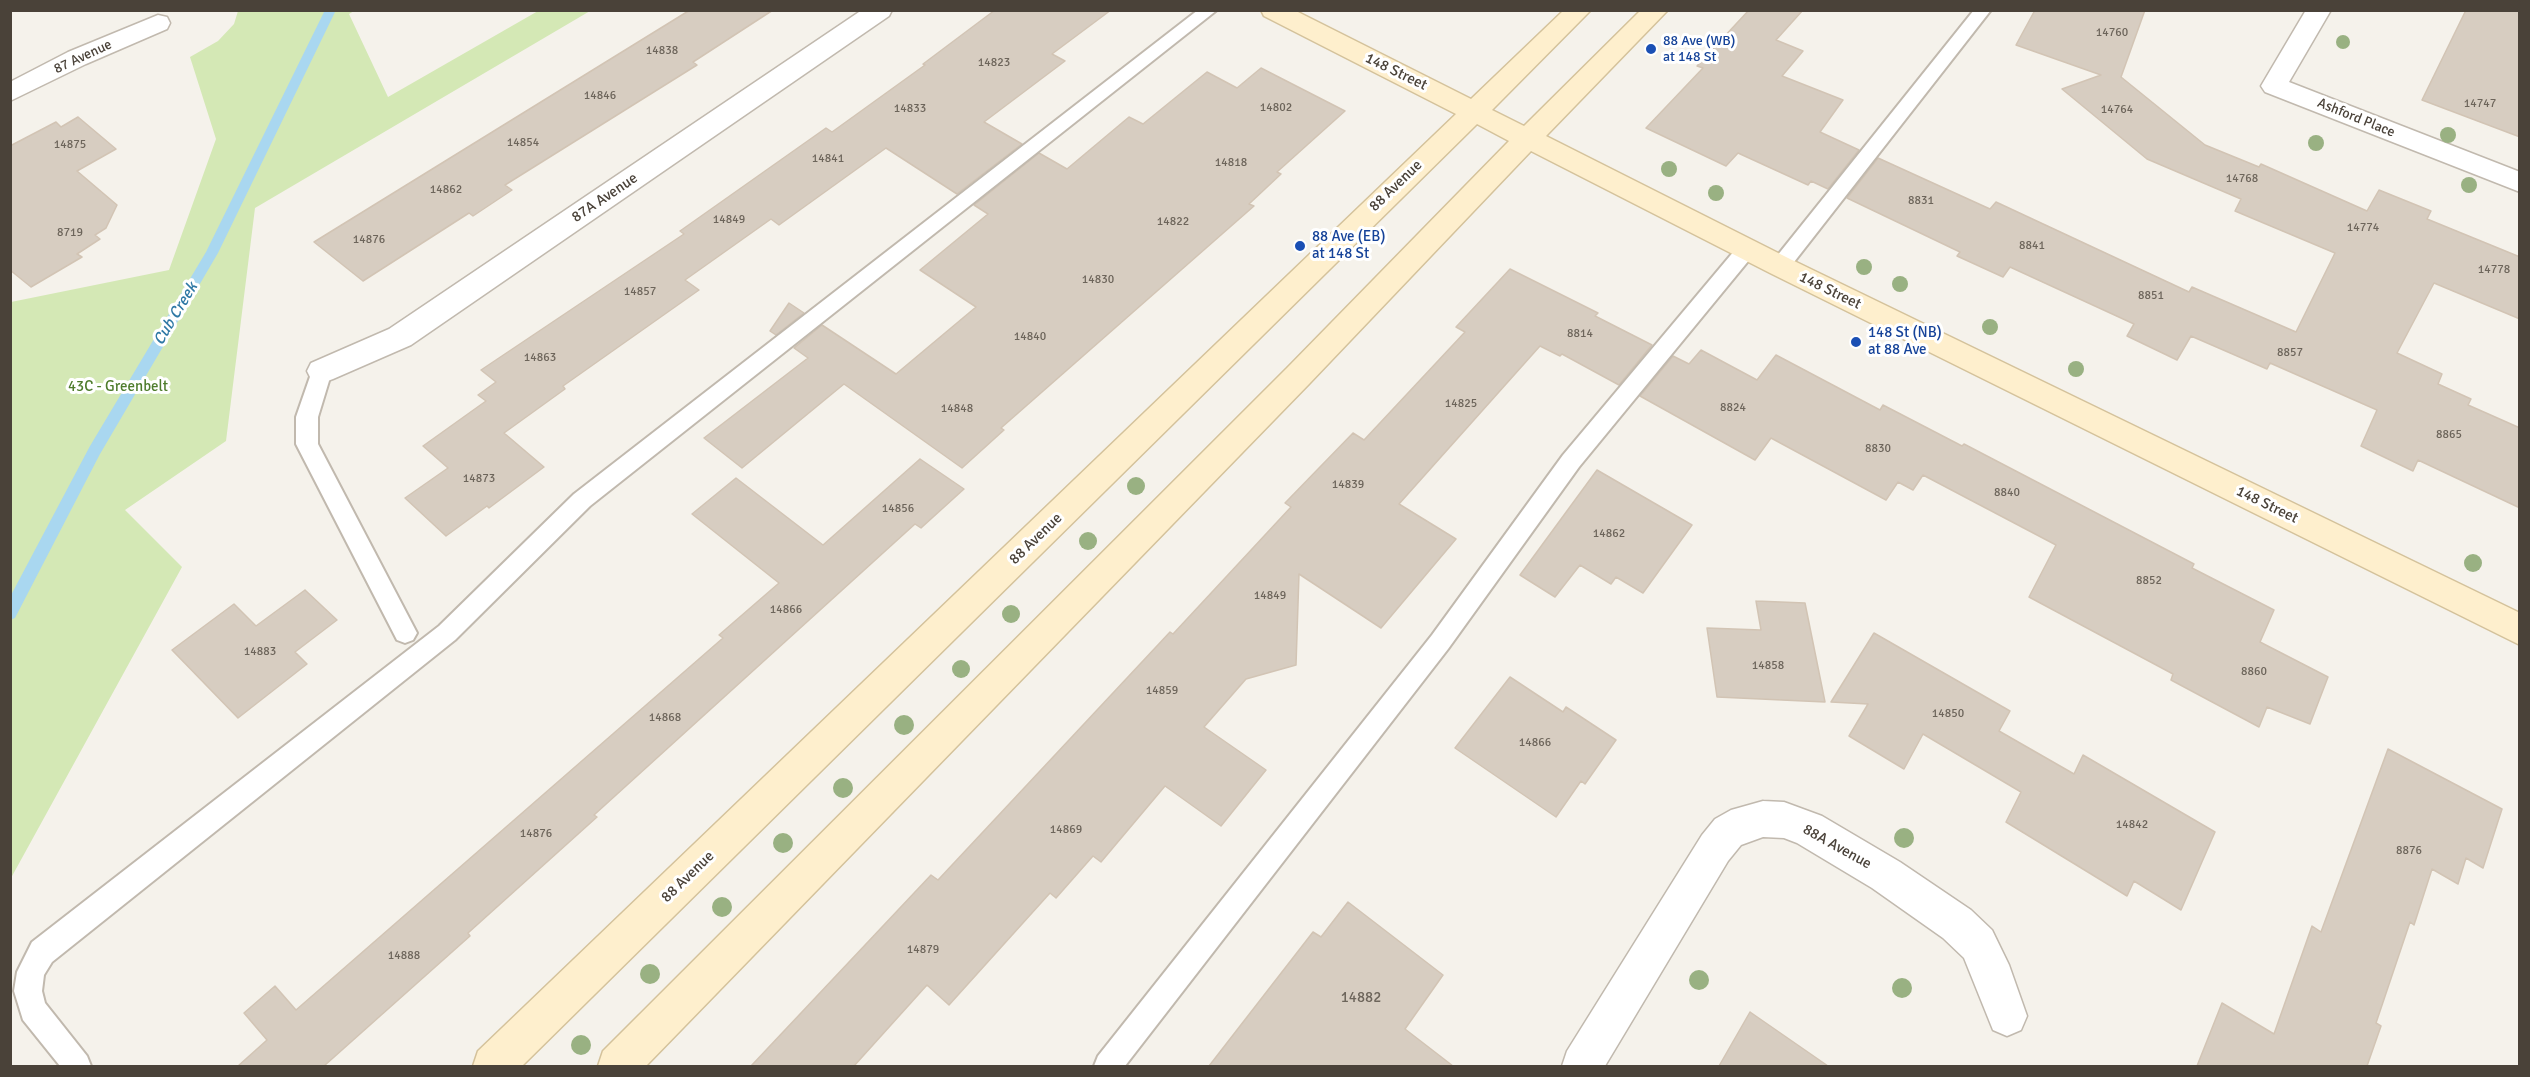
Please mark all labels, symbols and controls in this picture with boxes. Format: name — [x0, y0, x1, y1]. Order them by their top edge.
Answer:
house number: 14760 — [2096, 26, 2128, 40]
place label: 88 Ave (WB) at 148 St — [1663, 33, 1735, 66]
street label: 87 Avenue — [51, 36, 115, 78]
marker: 88 Ave (WB) at 148 St — [1644, 42, 1658, 56]
house number: 14838 — [646, 44, 678, 58]
street label: 148 Street — [1362, 49, 1430, 95]
house number: 14823 — [978, 56, 1010, 70]
house number: 14846 — [584, 89, 616, 103]
street label: Ashford Place — [2315, 95, 2397, 141]
house number: 14747 — [2464, 97, 2496, 111]
house number: 14802 — [1260, 101, 1292, 115]
house number: 14833 — [894, 102, 926, 116]
house number: 14764 — [2101, 103, 2133, 117]
house number: 14854 — [507, 136, 539, 150]
house number: 14875 — [54, 138, 86, 152]
house number: 14841 — [812, 152, 844, 166]
house number: 14818 — [1215, 156, 1247, 170]
street label: 88 Avenue — [1366, 156, 1426, 216]
street label: 87A Avenue — [569, 169, 641, 227]
house number: 14768 — [2226, 172, 2258, 186]
house number: 14862 — [430, 183, 462, 197]
house number: 8831 — [1908, 194, 1934, 208]
house number: 14849 — [713, 213, 745, 227]
house number: 14822 — [1157, 215, 1189, 229]
house number: 14774 — [2347, 221, 2379, 235]
house number: 8719 — [57, 226, 83, 240]
place label: 88 Ave (EB) at 148 St — [1312, 228, 1385, 263]
house number: 14876 — [353, 233, 385, 247]
marker: 88 Ave (EB) at 148 St — [1293, 239, 1307, 253]
house number: 8841 — [2019, 239, 2045, 253]
house number: 14778 — [2478, 263, 2510, 277]
street label: 148 Street — [1796, 268, 1864, 314]
house number: 14830 — [1082, 273, 1114, 287]
water label: Cub Creek — [150, 279, 202, 349]
house number: 14857 — [624, 285, 656, 299]
house number: 8851 — [2138, 289, 2164, 303]
place label: 148 St (NB) at 88 Ave — [1868, 324, 1942, 359]
house number: 8814 — [1567, 327, 1593, 341]
house number: 14840 — [1014, 330, 1046, 344]
marker: 148 St (NB) at 88 Ave — [1849, 335, 1863, 349]
house number: 8857 — [2277, 346, 2303, 360]
house number: 14863 — [524, 351, 556, 365]
park label: 43C - Greenbelt — [68, 378, 168, 396]
house number: 14825 — [1445, 397, 1477, 411]
house number: 8824 — [1720, 401, 1746, 415]
house number: 14848 — [941, 402, 973, 416]
house number: 8865 — [2436, 428, 2462, 442]
house number: 8830 — [1865, 442, 1891, 456]
house number: 14873 — [463, 472, 495, 486]
house number: 14839 — [1332, 478, 1364, 492]
street label: 148 Street — [2233, 482, 2301, 528]
house number: 8840 — [1994, 486, 2020, 500]
house number: 14856 — [882, 502, 914, 516]
street label: 88 Avenue — [1006, 509, 1066, 569]
house number: 14862 — [1593, 527, 1625, 541]
house number: 8852 — [2136, 574, 2162, 588]
house number: 14849 — [1254, 589, 1286, 603]
house number: 14866 — [770, 603, 802, 617]
house number: 14883 — [244, 645, 276, 659]
house number: 14858 — [1752, 659, 1784, 673]
house number: 8860 — [2241, 665, 2267, 679]
house number: 14859 — [1146, 684, 1178, 698]
house number: 14850 — [1932, 707, 1964, 721]
house number: 14868 — [649, 711, 681, 725]
house number: 14866 — [1519, 736, 1551, 750]
house number: 14842 — [2116, 818, 2148, 832]
street label: 88A Avenue — [1800, 821, 1874, 873]
house number: 14869 — [1050, 823, 1082, 837]
house number: 14876 — [520, 827, 552, 841]
house number: 8876 — [2396, 844, 2422, 858]
street label: 88 Avenue — [658, 847, 718, 907]
house number: 14879 — [907, 943, 939, 957]
house number: 14888 — [388, 949, 420, 963]
house number: 14882 — [1341, 989, 1381, 1007]

